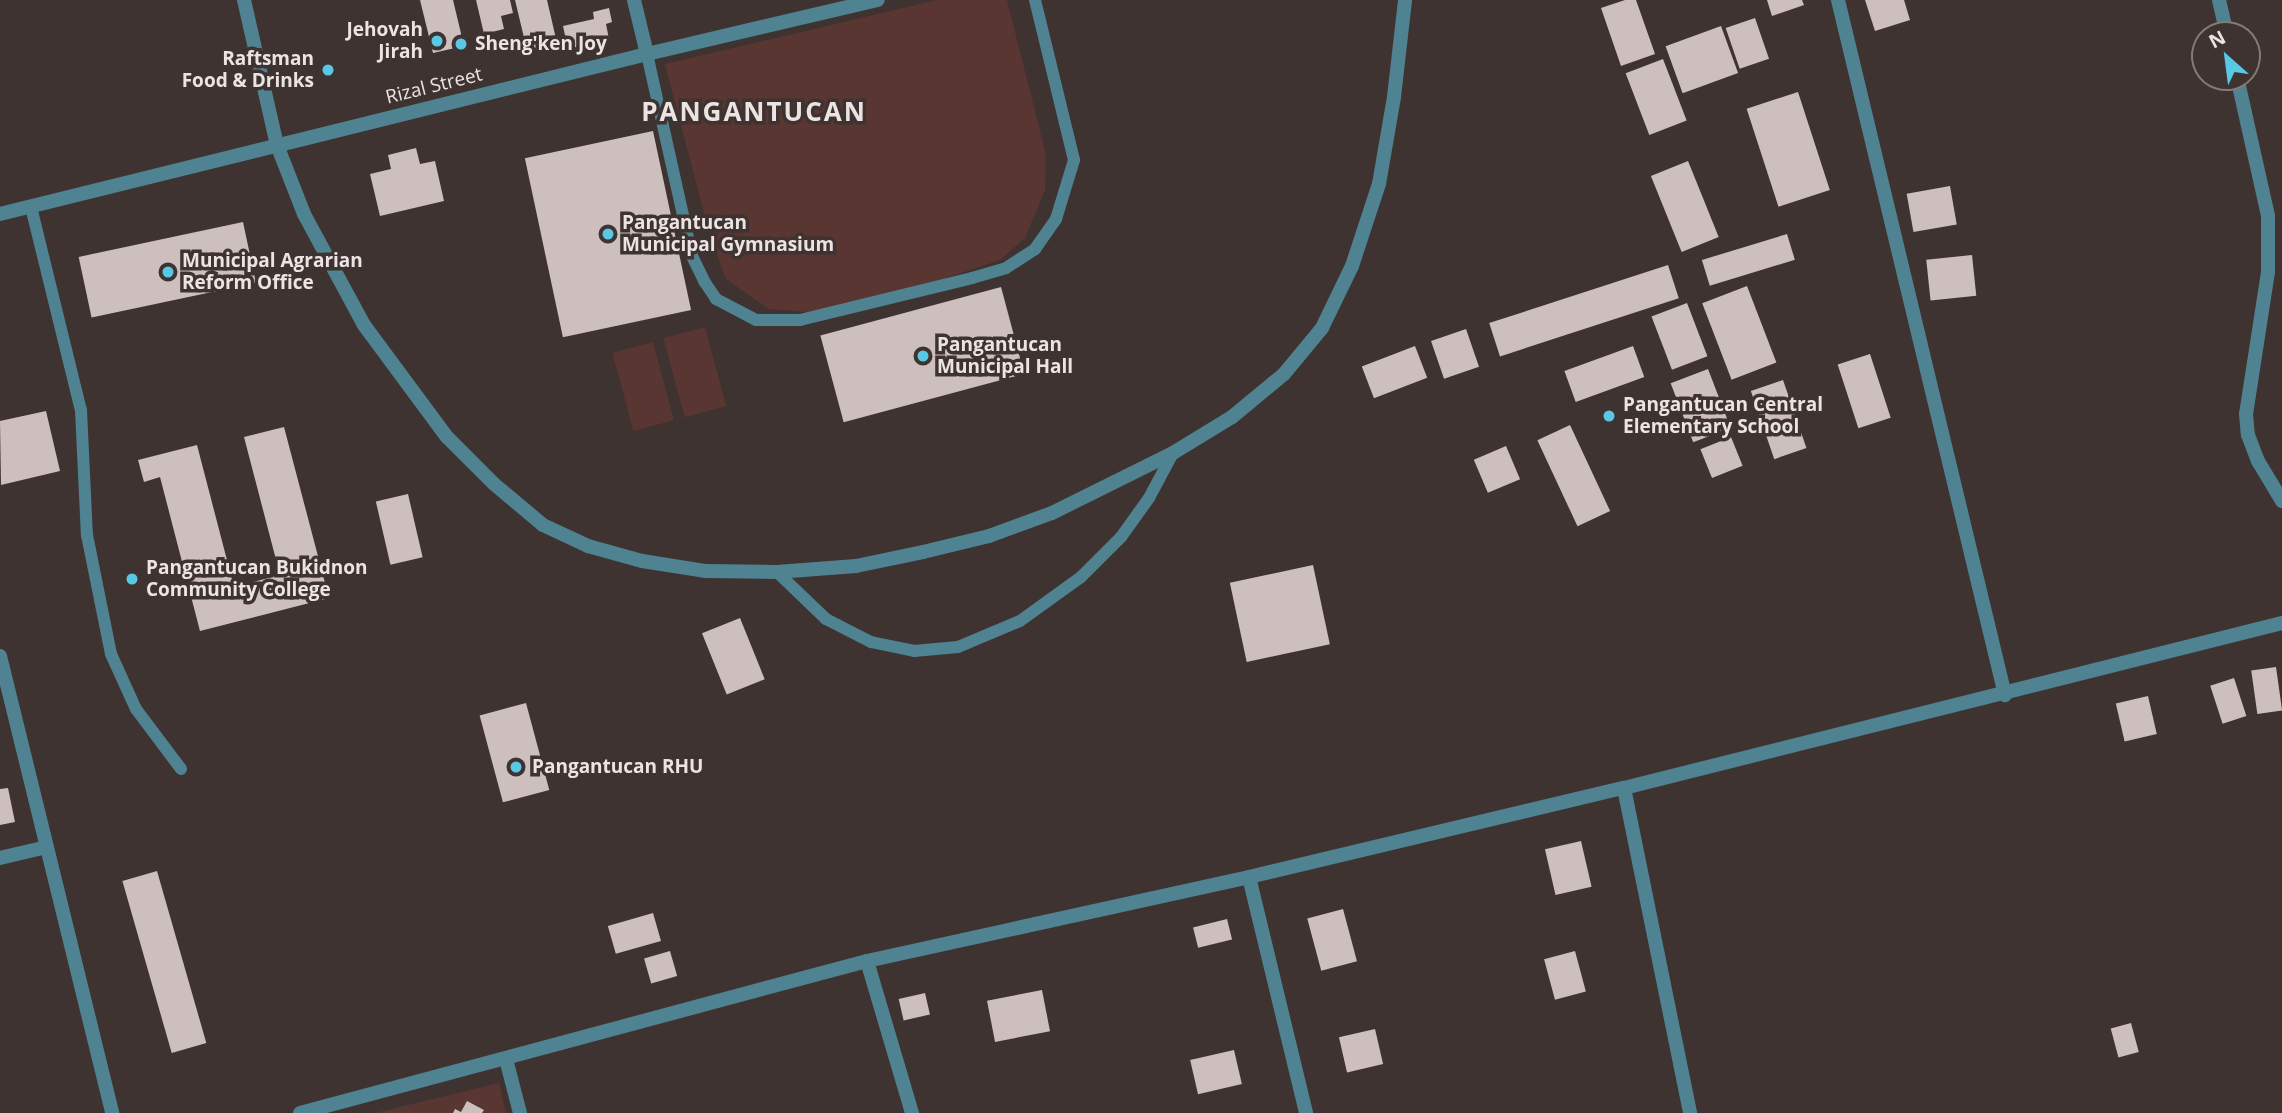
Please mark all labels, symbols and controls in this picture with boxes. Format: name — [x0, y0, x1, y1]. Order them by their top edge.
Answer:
place label: Jehovah Jirah — [346, 19, 423, 63]
north arrow — [2191, 21, 2261, 91]
text: N — [2204, 24, 2230, 54]
marker: Jehovah Jirah — [429, 33, 445, 49]
place label: Sheng'ken Joy — [475, 33, 607, 55]
marker: Sheng'ken Joy — [453, 36, 469, 52]
place label: Raftsman Food & Drinks — [182, 48, 314, 92]
marker: Raftsman Food & Drinks — [320, 62, 336, 78]
street label: Rizal Street — [383, 63, 485, 109]
district label: PANGANTUCAN — [643, 96, 865, 128]
place label: Pangantucan Municipal Gymnasium — [622, 212, 834, 256]
marker: Pangantucan Municipal Gymnasium — [600, 226, 616, 242]
place label: Municipal Agrarian Reform Office — [182, 250, 363, 294]
marker: Municipal Agrarian Reform Office — [160, 264, 176, 280]
place label: Pangantucan Municipal Hall — [937, 334, 1073, 378]
marker: Pangantucan Municipal Hall — [915, 348, 931, 364]
place label: Pangantucan Central Elementary School — [1623, 394, 1823, 438]
marker: Pangantucan Central Elementary School — [1601, 408, 1617, 424]
place label: Pangantucan Bukidnon Community College — [146, 557, 368, 601]
marker: Pangantucan Bukidnon Community College — [124, 571, 140, 587]
place label: Pangantucan RHU — [532, 756, 703, 778]
marker: Pangantucan RHU — [506, 757, 526, 777]

